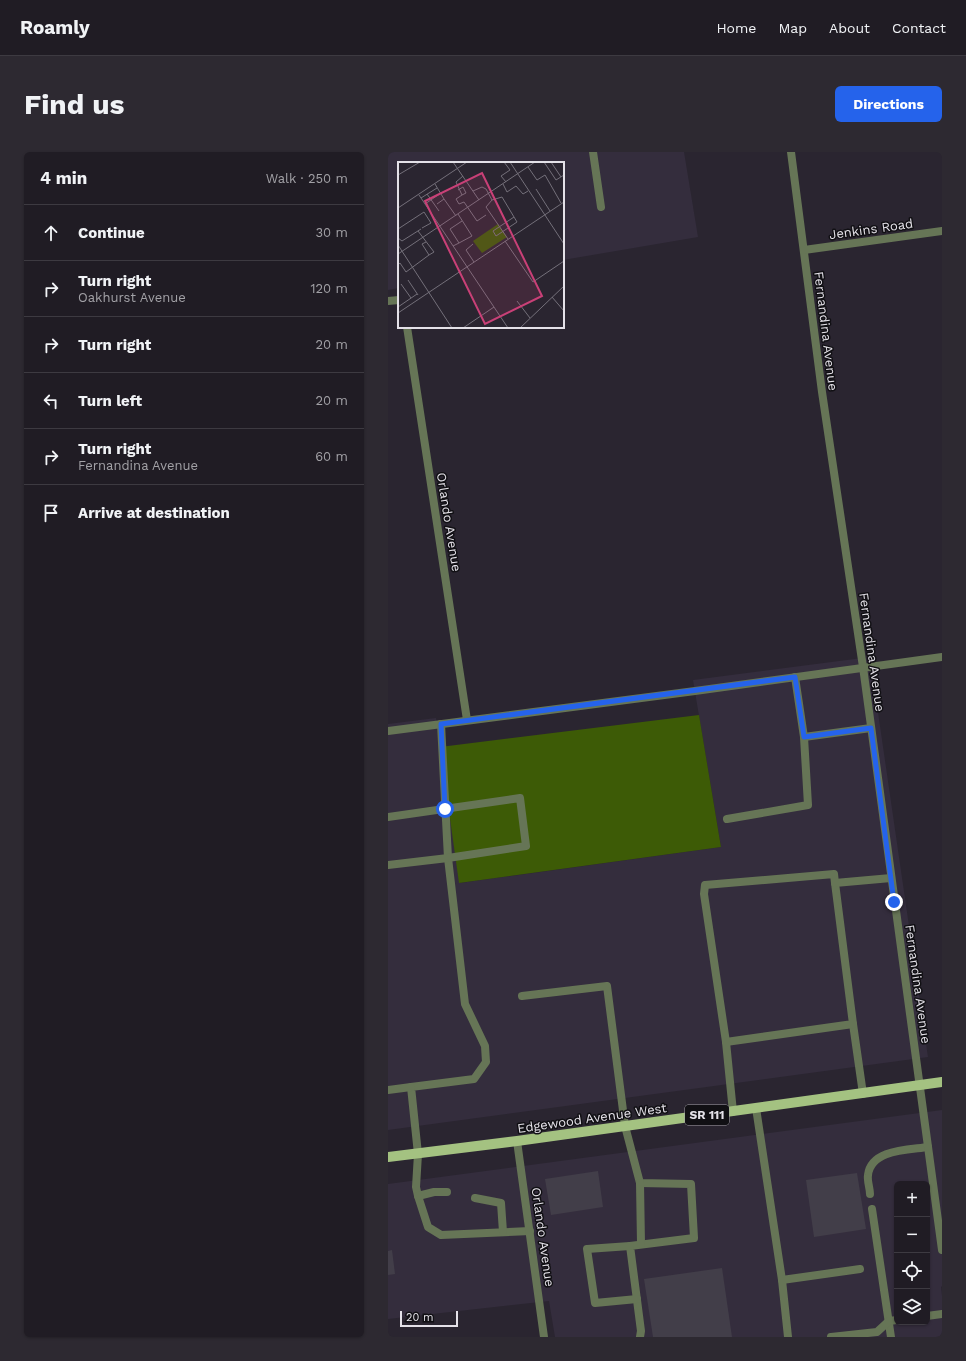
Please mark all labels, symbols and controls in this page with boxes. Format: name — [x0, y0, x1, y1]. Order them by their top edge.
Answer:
text: Roamly — [20, 16, 90, 39]
text: Home — [716, 20, 756, 36]
text: Map — [778, 20, 807, 36]
text: About — [829, 20, 870, 36]
text: Contact — [892, 20, 946, 36]
button: Directions — [835, 86, 942, 122]
text: Find us — [24, 88, 124, 121]
inset map — [398, 162, 564, 328]
text: 4 min — [40, 168, 87, 188]
text: Walk · 250 m — [266, 171, 348, 186]
street label: Jenkins Road — [828, 216, 914, 242]
icon: ahead — [40, 222, 62, 244]
text: Continue — [78, 224, 145, 242]
text: 30 m — [316, 225, 348, 240]
street label: Fernandina Avenue — [811, 270, 841, 392]
text: Turn right — [78, 272, 151, 290]
icon: right — [40, 278, 62, 300]
text: 120 m — [310, 281, 348, 296]
text: Oakhurst Avenue — [78, 290, 186, 305]
icon: right — [40, 334, 62, 356]
text: Turn right — [78, 336, 151, 354]
text: 20 m — [316, 337, 348, 352]
icon: left — [40, 390, 62, 412]
text: Turn left — [78, 392, 142, 410]
text: 20 m — [316, 393, 348, 408]
text: Turn right — [78, 440, 151, 458]
icon: right — [40, 446, 62, 468]
text: 60 m — [315, 449, 348, 464]
text: Fernandina Avenue — [78, 458, 198, 473]
street label: Orlando Avenue — [434, 471, 464, 573]
icon: arrive — [40, 502, 62, 524]
text: Arrive at destination — [78, 504, 230, 522]
street label: Fernandina Avenue — [856, 591, 888, 713]
route start — [436, 800, 454, 818]
route end — [885, 893, 903, 911]
street label: Fernandina Avenue — [902, 923, 934, 1045]
street label: Edgewood Avenue West — [516, 1100, 668, 1136]
road number: SR 111 — [685, 1105, 729, 1125]
map controls — [894, 1181, 930, 1325]
button: + — [894, 1181, 930, 1217]
street label: Orlando Avenue — [529, 1186, 557, 1288]
button: − — [894, 1217, 930, 1253]
button: locate — [894, 1253, 930, 1289]
button: layers — [894, 1289, 930, 1325]
scale bar — [400, 1309, 458, 1328]
text: 20 m — [406, 1311, 434, 1324]

